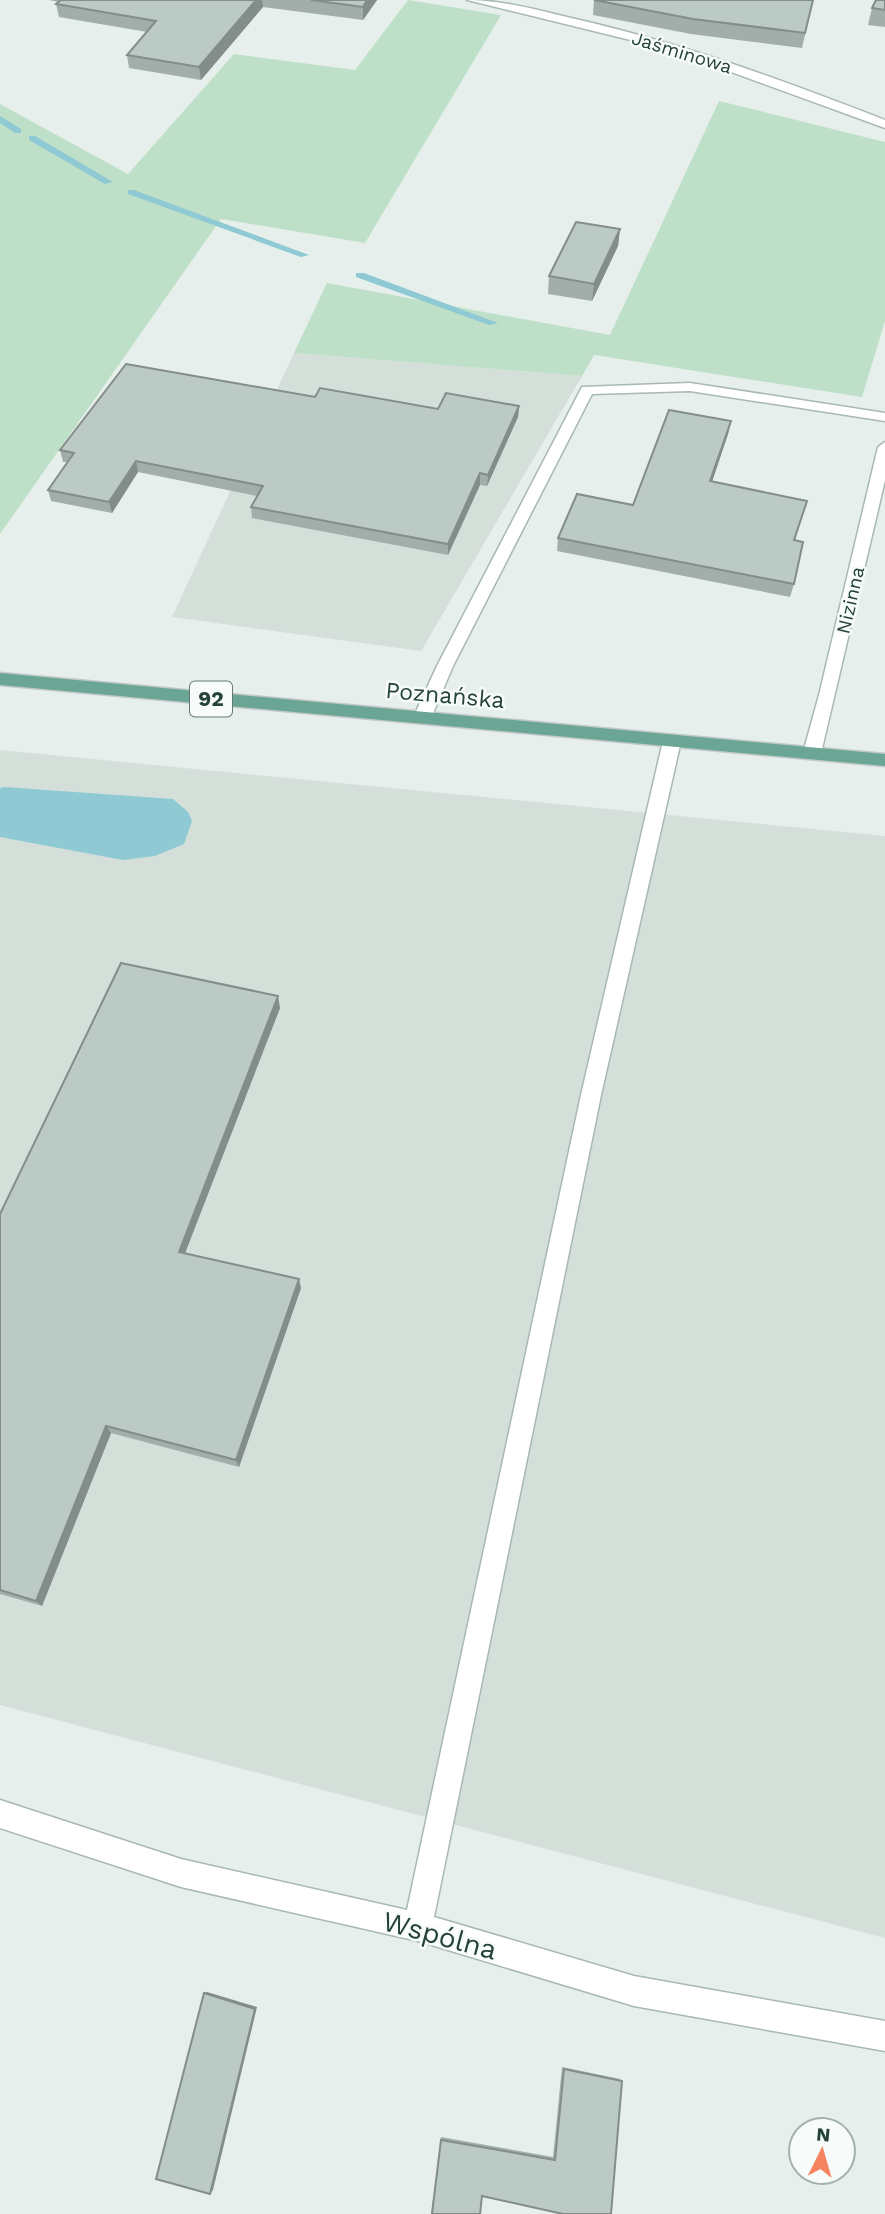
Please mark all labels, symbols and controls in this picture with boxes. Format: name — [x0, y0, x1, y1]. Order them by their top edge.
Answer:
street label: Jaśminowa — [629, 26, 735, 79]
street label: Nizinna — [832, 564, 869, 636]
street label: Poznańska — [384, 677, 505, 714]
road number: 92 — [190, 682, 232, 716]
street label: Wspólna — [379, 1904, 501, 1967]
north arrow — [787, 2116, 857, 2186]
text: N — [815, 2122, 831, 2147]

